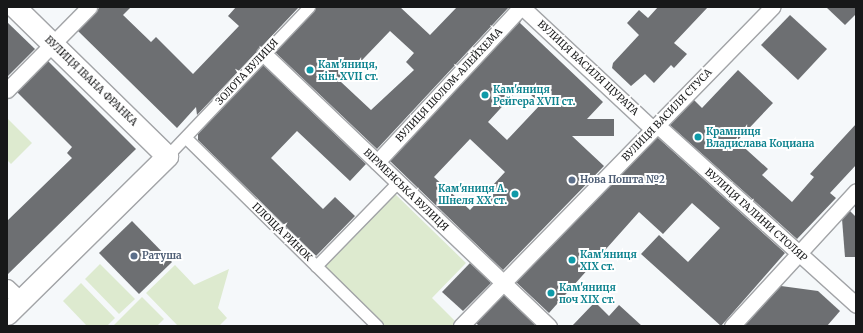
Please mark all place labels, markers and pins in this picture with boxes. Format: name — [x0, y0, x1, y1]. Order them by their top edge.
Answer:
place label: Кам'яниця, кін. XVII ст. — [318, 58, 378, 82]
marker: Кам'яниця, кін. XVII ст. — [305, 65, 315, 75]
place label: Кам'яниця Рейгера XVII ст. — [493, 83, 575, 106]
marker: Кам'яниця Рейгера XVII ст. — [480, 90, 490, 100]
place label: Крамниця Владислава Коциана — [706, 125, 814, 148]
marker: Крамниця Владислава Коциана — [693, 132, 703, 142]
place label: Нова Пошта №2 — [580, 174, 665, 186]
marker: Нова Пошта №2 — [567, 175, 577, 185]
place label: Кам'яниця А. Шнеля XX cт. — [438, 182, 507, 206]
marker: Кам'яниця А. Шнеля XX cт. — [510, 189, 520, 199]
place label: Кам'яниця XIX ст. — [580, 248, 637, 272]
place label: Ратуша — [142, 250, 182, 262]
marker: Ратуша — [129, 251, 139, 261]
marker: Кам'яниця XIX ст. — [567, 255, 577, 265]
place label: Кам'яниця поч XIX ст. — [559, 281, 616, 304]
marker: Кам'яниця поч XIX ст. — [546, 288, 556, 298]

